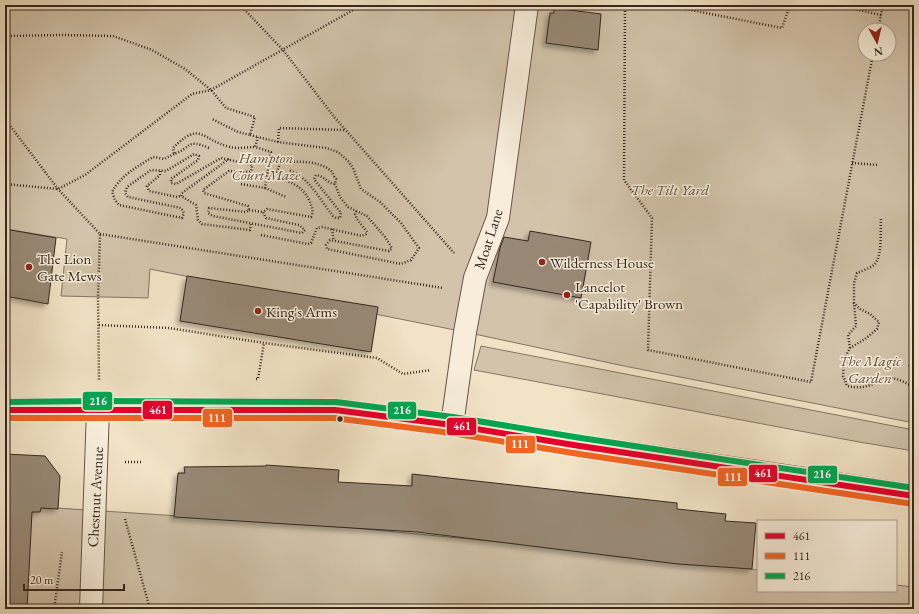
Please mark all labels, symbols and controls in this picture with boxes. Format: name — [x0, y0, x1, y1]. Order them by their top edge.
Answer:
north arrow — [857, 22, 897, 62]
text: N — [873, 44, 884, 59]
park label: Hampton Court Maze — [232, 148, 301, 184]
park label: The Tilt Yard — [631, 180, 709, 199]
street label: Moat Lane — [469, 206, 507, 272]
place label: The Lion Gate Mews — [37, 249, 102, 285]
place label: Wilderness House — [550, 253, 654, 272]
marker: Wilderness House — [537, 257, 547, 267]
marker: The Lion Gate Mews — [24, 262, 34, 272]
place label: Lancelot 'Capability' Brown — [575, 277, 683, 313]
marker: Lancelot 'Capability' Brown — [562, 290, 572, 300]
place label: King's Arms — [266, 302, 337, 321]
marker: King's Arms — [253, 306, 263, 316]
park label: The Magic Garden — [839, 351, 901, 387]
line badge: 216 — [82, 391, 113, 411]
text: 216 — [89, 394, 107, 408]
line badge: 461 — [142, 400, 173, 420]
line badge: 216 — [387, 401, 417, 420]
text: 461 — [149, 403, 167, 417]
text: 216 — [393, 403, 411, 417]
line badge: 111 — [202, 408, 233, 428]
text: 111 — [208, 411, 226, 425]
unlabelled marker — [335, 414, 345, 424]
line badge: 461 — [446, 417, 477, 436]
text: 461 — [453, 419, 471, 433]
line badge: 111 — [505, 435, 536, 454]
text: 111 — [511, 437, 529, 451]
street label: Chestnut Avenue — [83, 446, 107, 548]
line badge: 461 — [748, 464, 778, 483]
line badge: 216 — [807, 465, 838, 484]
text: 461 — [754, 466, 772, 480]
line badge: 111 — [717, 467, 748, 487]
text: 216 — [813, 467, 831, 481]
text: 111 — [724, 470, 742, 484]
legend — [757, 520, 897, 592]
text: 461 — [793, 528, 811, 544]
text: 111 — [793, 548, 811, 564]
scale bar — [24, 566, 124, 592]
text: 216 — [793, 568, 811, 584]
text: 20 m — [30, 572, 54, 588]

